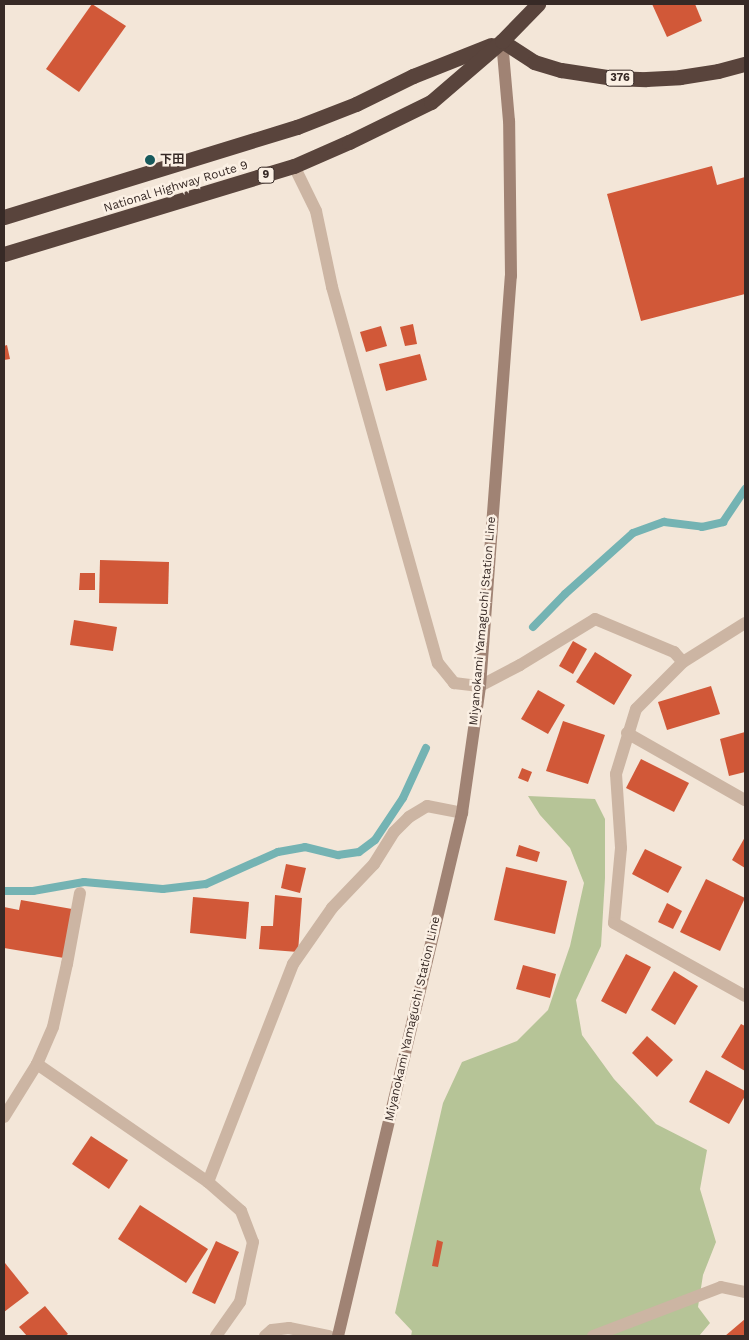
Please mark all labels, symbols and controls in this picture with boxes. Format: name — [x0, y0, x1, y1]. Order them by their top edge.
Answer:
road number: 376 — [605, 70, 635, 86]
place label: 下田 — [160, 153, 184, 167]
marker: 下田 — [144, 154, 156, 166]
street label: National Highway Route 9 — [102, 158, 250, 216]
road number: 9 — [257, 166, 275, 184]
street label: Miyanokami Yamaguchi Station Line — [467, 516, 499, 726]
street label: Miyanokami Yamaguchi Station Line — [382, 915, 444, 1123]

